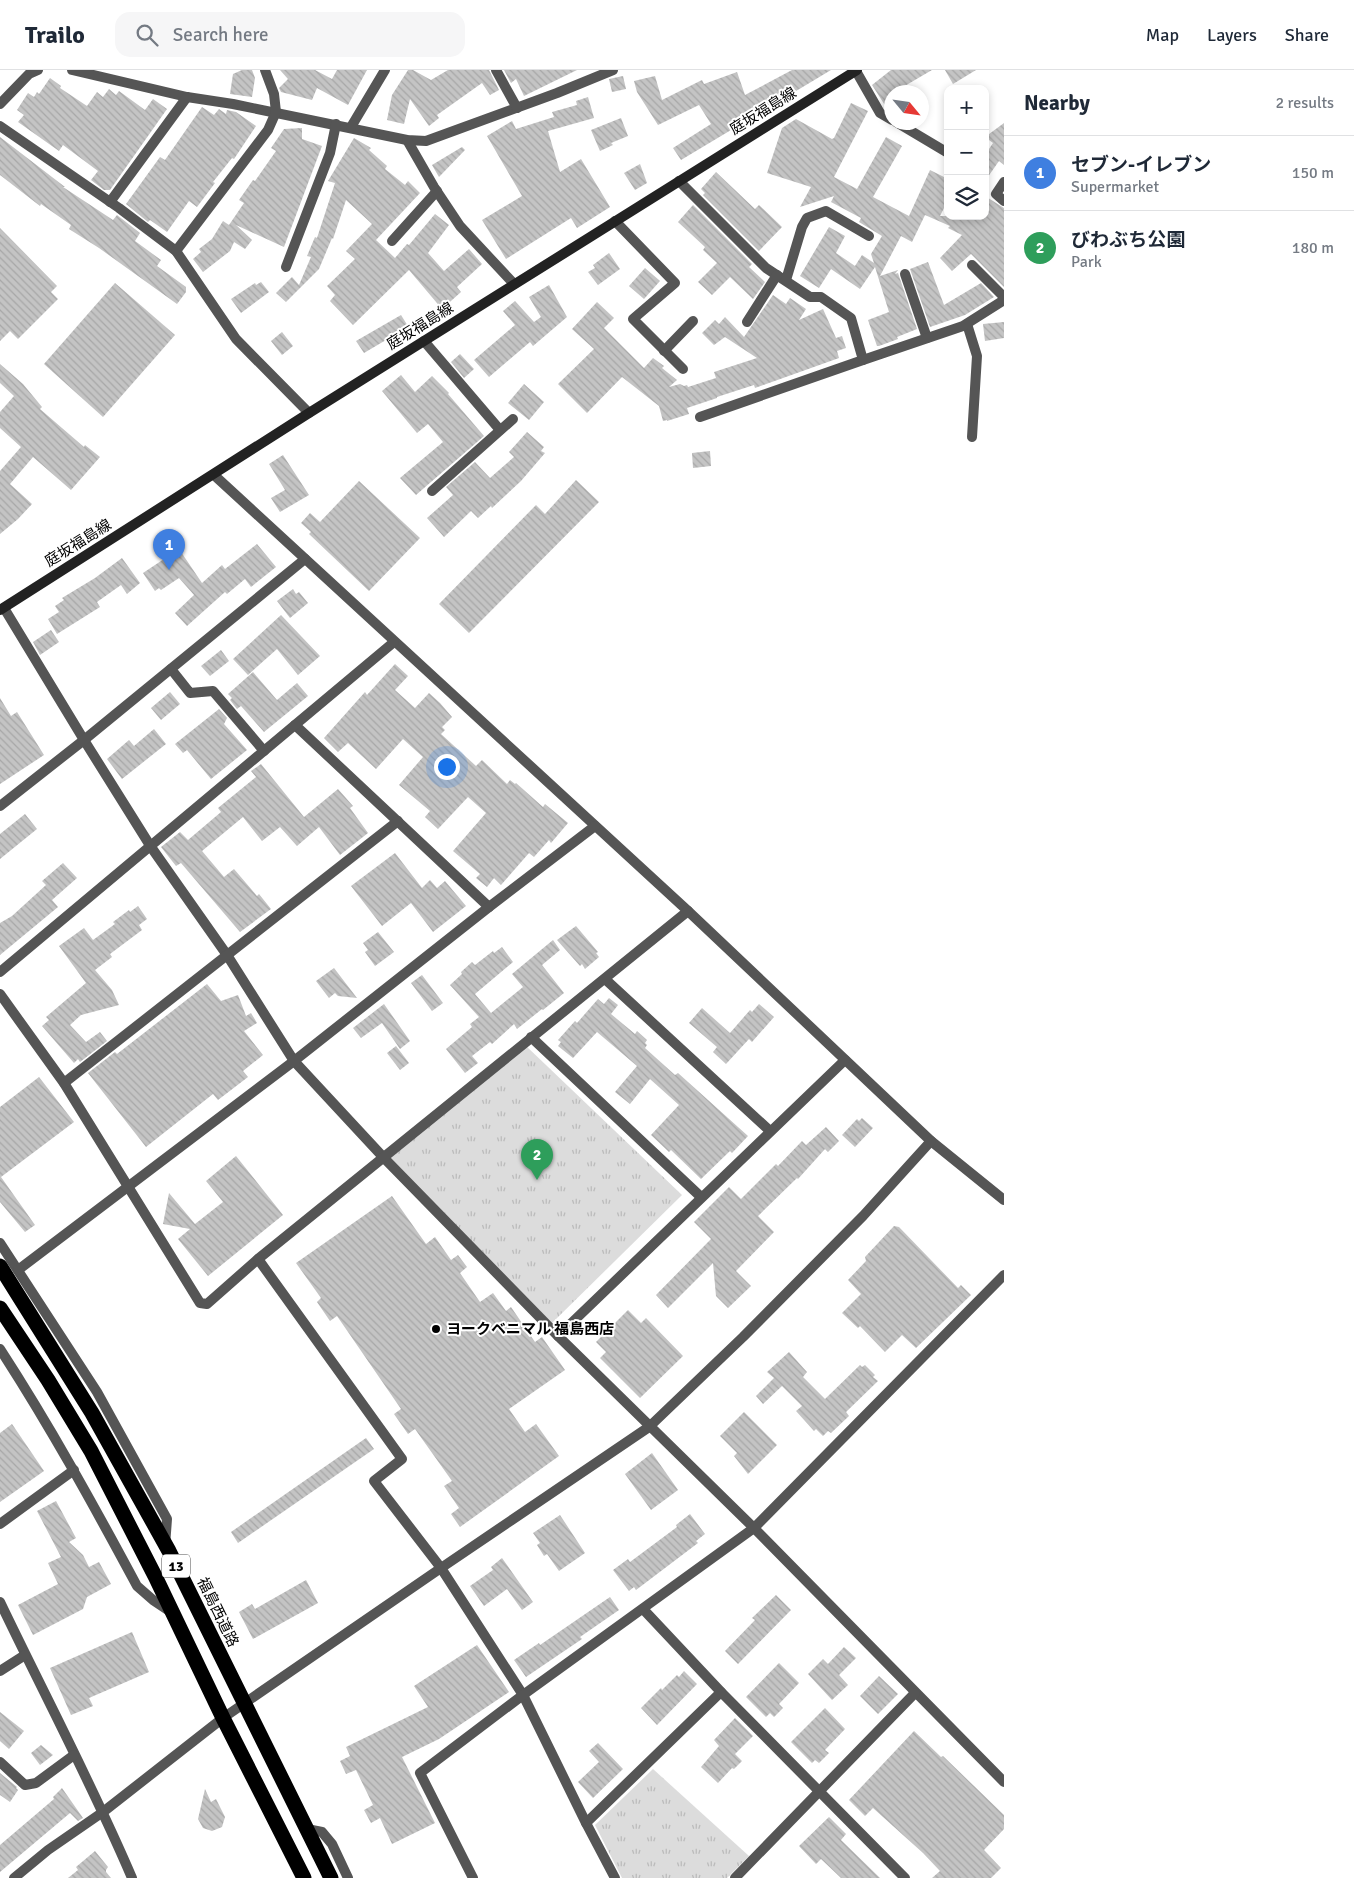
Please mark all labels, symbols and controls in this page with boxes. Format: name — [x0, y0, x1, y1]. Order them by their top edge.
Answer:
search box — [115, 12, 465, 57]
text: Trailo — [25, 20, 85, 50]
icon: search — [133, 21, 161, 49]
text: Search here — [173, 23, 269, 47]
text: Map — [1146, 24, 1179, 46]
text: Layers — [1207, 24, 1257, 46]
text: Share — [1285, 24, 1329, 46]
street label: 庭坂福島線 — [726, 83, 800, 139]
north arrow — [884, 85, 929, 130]
map controls — [944, 85, 989, 220]
button: + — [944, 85, 989, 130]
text: Nearby — [1024, 90, 1090, 116]
text: 2 results — [1275, 93, 1334, 113]
button: − — [944, 130, 989, 175]
text: セブン-イレブン — [1071, 153, 1211, 177]
text: 1 — [1036, 163, 1044, 183]
text: 150 m — [1292, 163, 1334, 183]
button: layers — [944, 175, 989, 220]
text: Supermarket — [1071, 177, 1159, 197]
text: びわぶち公園 — [1071, 228, 1185, 252]
text: 2 — [1036, 238, 1044, 258]
text: 180 m — [1292, 238, 1334, 258]
text: Park — [1071, 252, 1102, 272]
street label: 庭坂福島線 — [383, 298, 457, 354]
street label: 庭坂福島線 — [41, 515, 115, 571]
pin: 1 — [153, 529, 185, 570]
your location — [434, 754, 460, 780]
pin: 2 — [521, 1139, 553, 1180]
place label: ヨークベニマル 福島西店 — [446, 1320, 614, 1338]
marker: ヨークベニマル 福島西店 — [430, 1323, 442, 1335]
road number: 13 — [162, 1554, 190, 1578]
street label: 福島西道路 — [193, 1574, 243, 1650]

